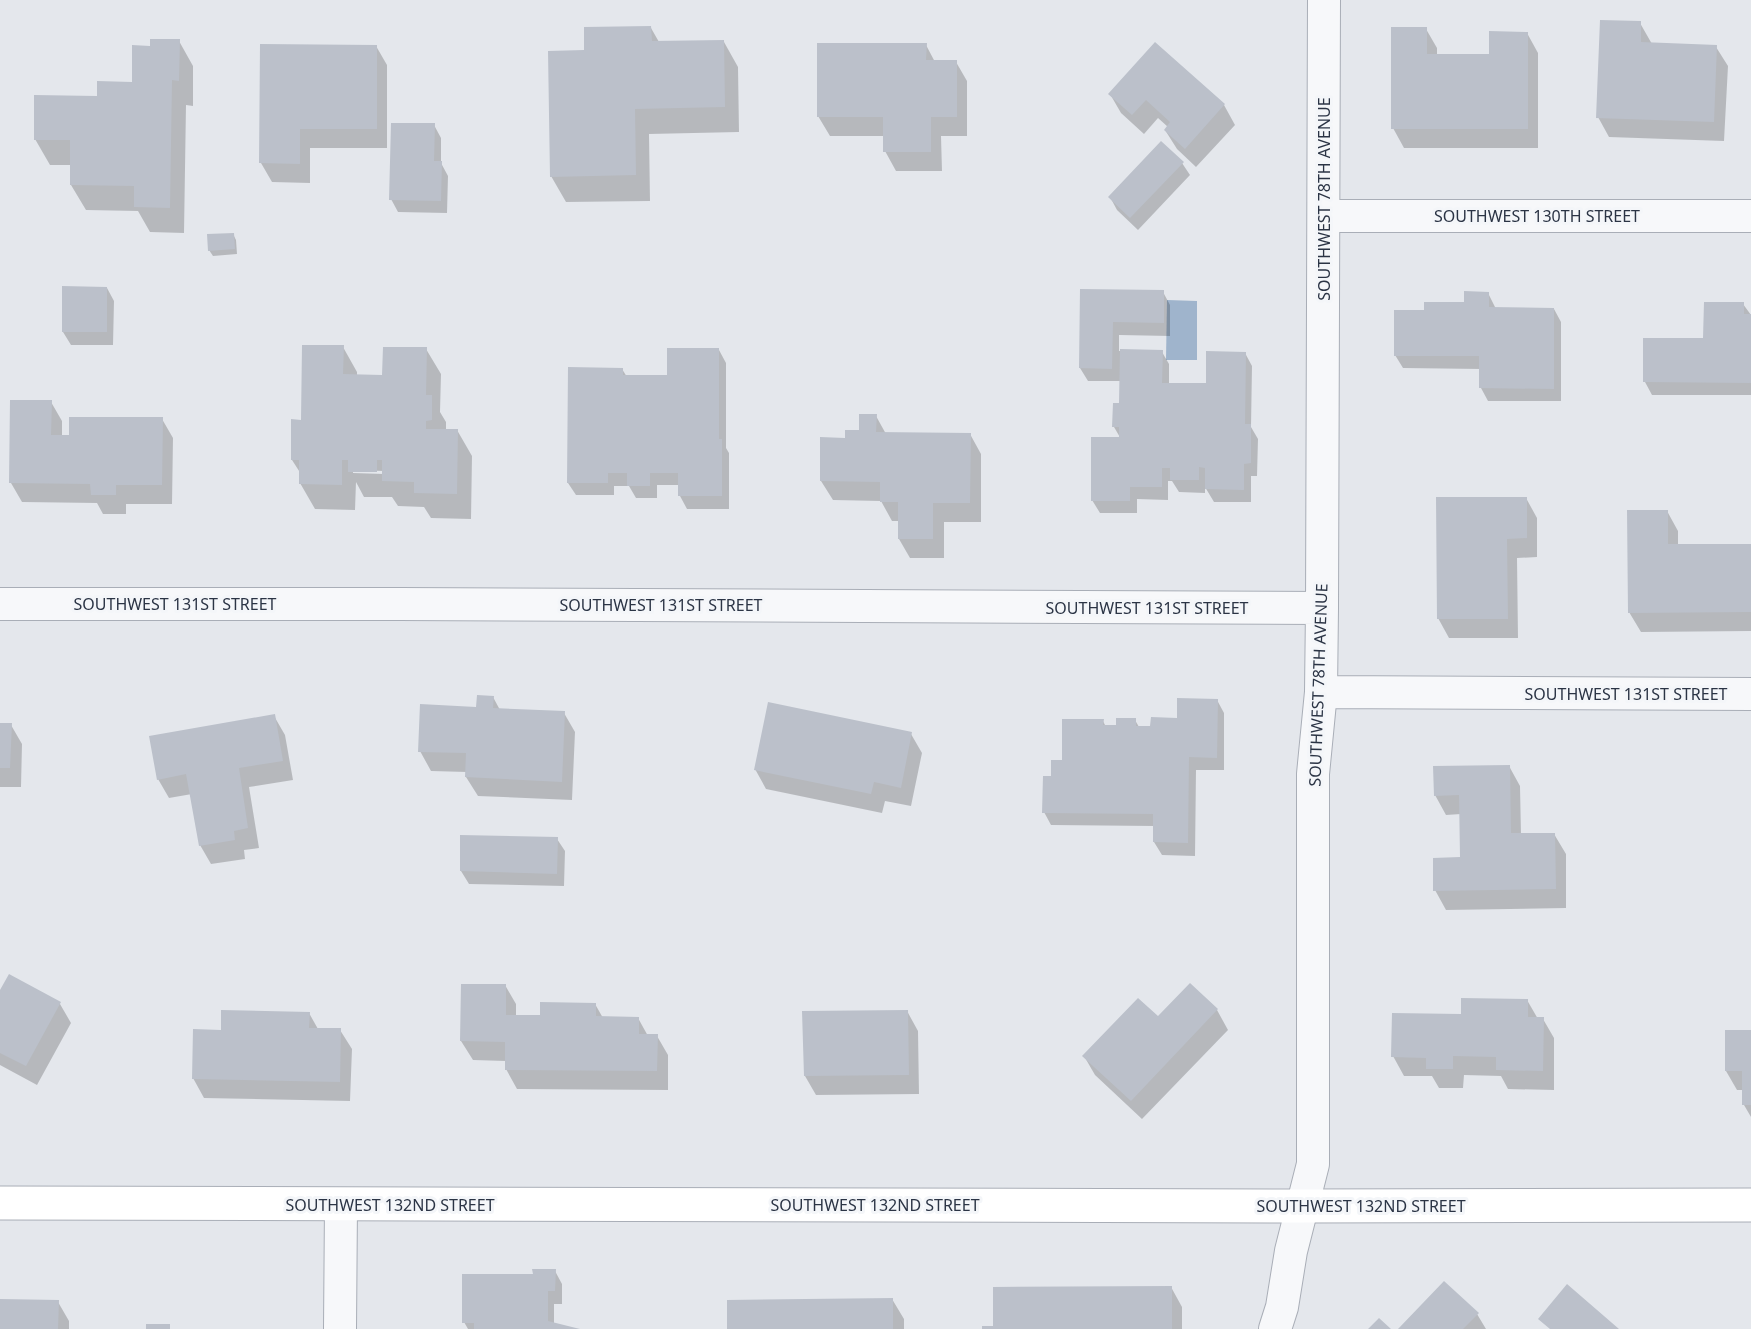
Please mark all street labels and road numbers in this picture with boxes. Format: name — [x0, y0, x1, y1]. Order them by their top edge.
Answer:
street label: SOUTHWEST 78TH AVENUE — [1313, 97, 1335, 301]
street label: SOUTHWEST 130TH STREET — [1434, 205, 1640, 227]
street label: SOUTHWEST 78TH AVENUE — [1303, 583, 1333, 787]
street label: SOUTHWEST 131ST STREET — [74, 593, 277, 615]
street label: SOUTHWEST 131ST STREET — [560, 594, 763, 616]
street label: SOUTHWEST 131ST STREET — [1046, 597, 1249, 619]
street label: SOUTHWEST 131ST STREET — [1525, 683, 1728, 705]
street label: SOUTHWEST 132ND STREET — [285, 1194, 495, 1216]
street label: SOUTHWEST 132ND STREET — [770, 1194, 980, 1216]
street label: SOUTHWEST 132ND STREET — [1256, 1195, 1466, 1217]

